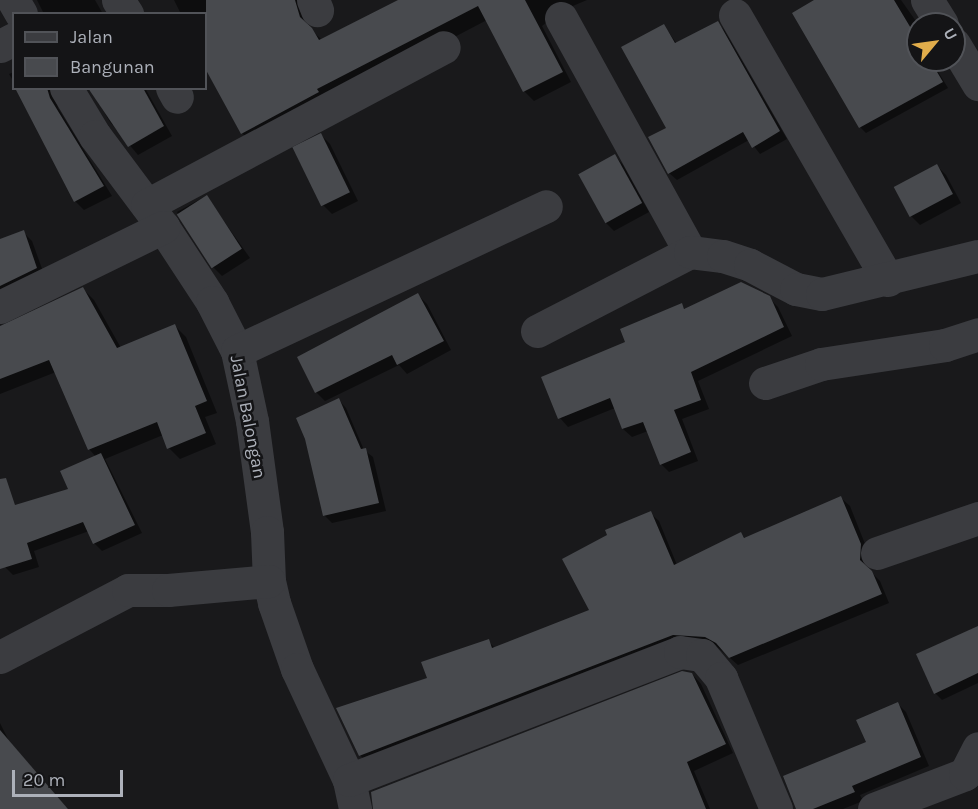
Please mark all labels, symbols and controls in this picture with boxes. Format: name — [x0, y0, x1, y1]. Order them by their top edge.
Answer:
legend — [12, 12, 207, 90]
north arrow — [906, 12, 966, 72]
text: U — [939, 25, 961, 43]
text: Jalan — [70, 26, 113, 48]
text: Bangunan — [70, 56, 155, 78]
street label: Jalan Balongan — [225, 354, 271, 480]
scale bar — [15, 758, 126, 796]
text: 20 m — [23, 769, 65, 791]

